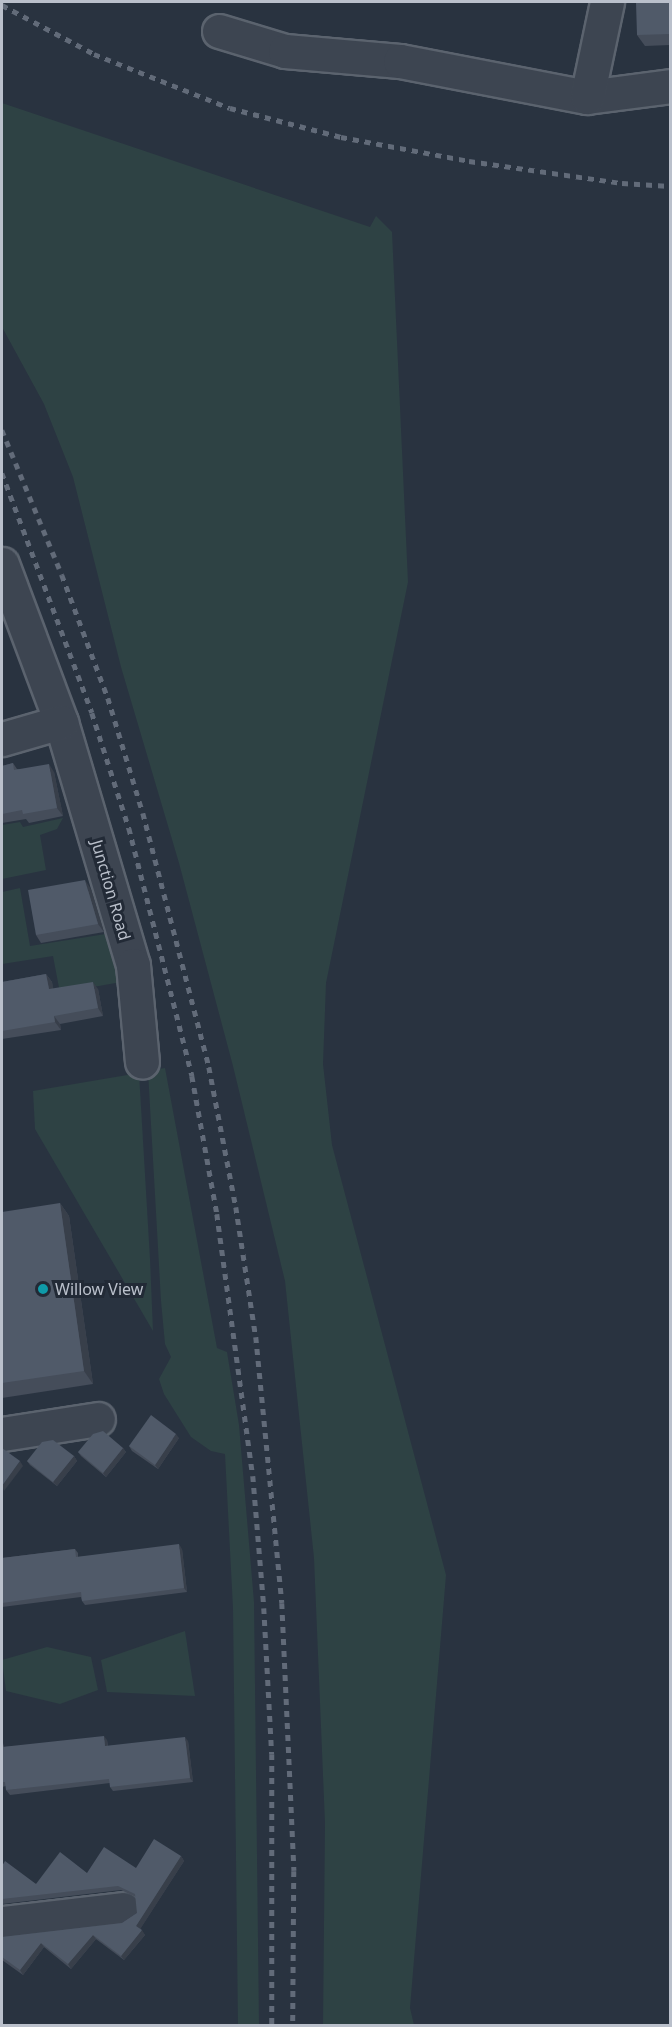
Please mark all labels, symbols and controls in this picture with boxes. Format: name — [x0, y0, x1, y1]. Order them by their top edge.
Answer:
street label: Junction Road — [87, 837, 135, 943]
place label: Willow View — [55, 1279, 143, 1299]
marker: Willow View — [36, 1282, 50, 1296]

